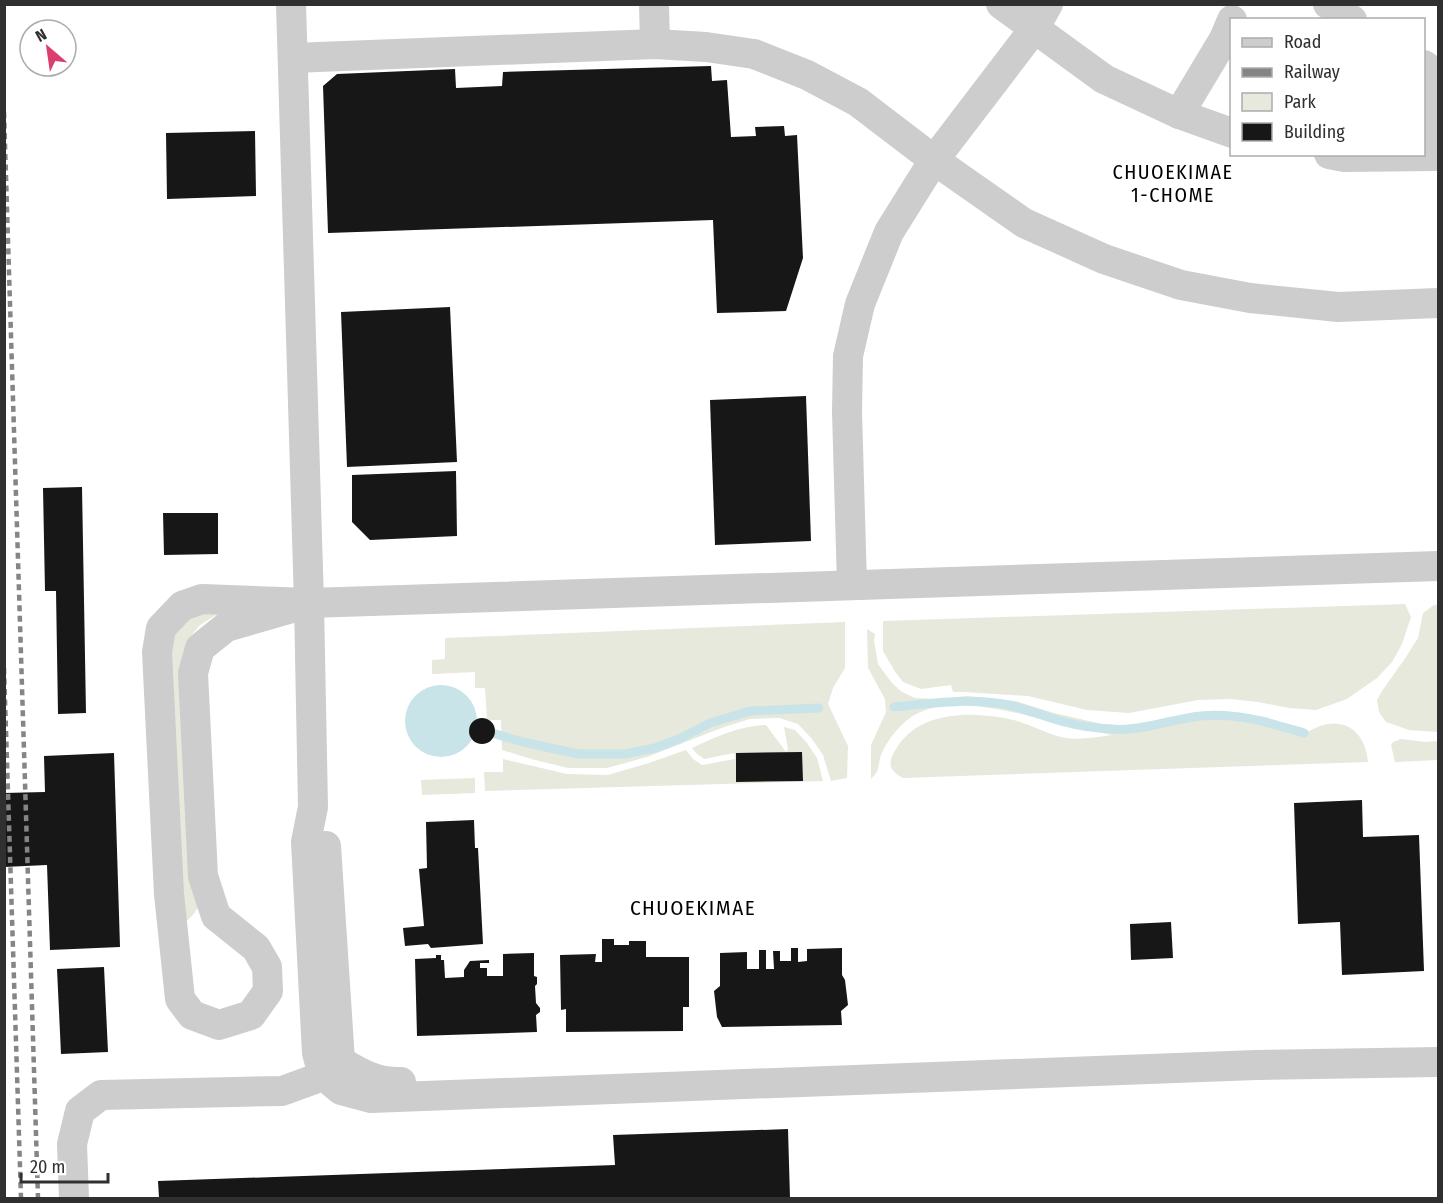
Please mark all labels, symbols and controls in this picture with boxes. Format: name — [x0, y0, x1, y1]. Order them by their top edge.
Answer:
north arrow — [18, 18, 78, 78]
legend — [1230, 18, 1425, 156]
text: N — [32, 25, 50, 46]
text: Road — [1284, 31, 1321, 53]
text: Railway — [1284, 61, 1340, 83]
text: Park — [1284, 91, 1317, 113]
text: Building — [1284, 121, 1345, 143]
district label: CHUOEKIMAE 1-CHOME — [1113, 160, 1233, 207]
district label: CHUOEKIMAE — [630, 895, 756, 921]
scale bar — [21, 1146, 108, 1184]
text: 20 m — [30, 1156, 65, 1178]

